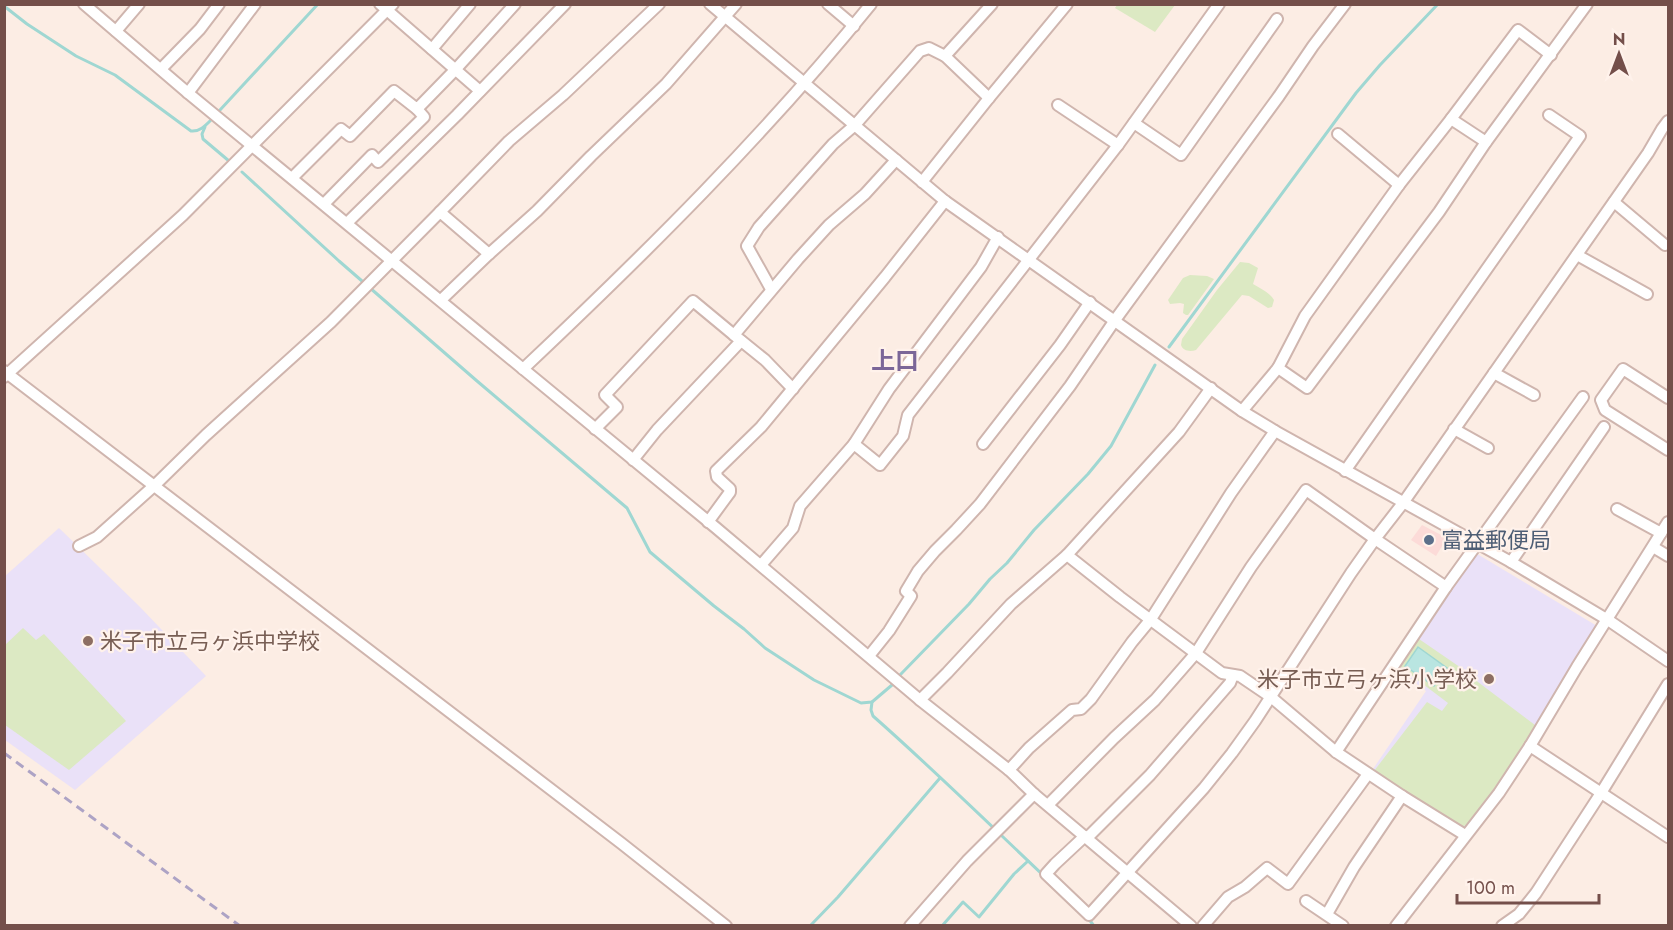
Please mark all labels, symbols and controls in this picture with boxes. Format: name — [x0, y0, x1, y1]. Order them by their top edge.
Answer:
north arrow — [1589, 24, 1649, 84]
text: N — [1613, 28, 1625, 51]
district label: 上口 — [871, 343, 919, 378]
place label: 富益郵便局 — [1441, 524, 1551, 556]
marker: 富益郵便局 — [1422, 533, 1436, 547]
place label: 米子市立弓ヶ浜中学校 — [100, 625, 320, 657]
marker: 米子市立弓ヶ浜中学校 — [81, 634, 95, 648]
place label: 米子市立弓ヶ浜小学校 — [1257, 663, 1477, 695]
marker: 米子市立弓ヶ浜小学校 — [1482, 672, 1496, 686]
scale bar — [1457, 867, 1600, 905]
text: 100 m — [1466, 875, 1515, 901]

